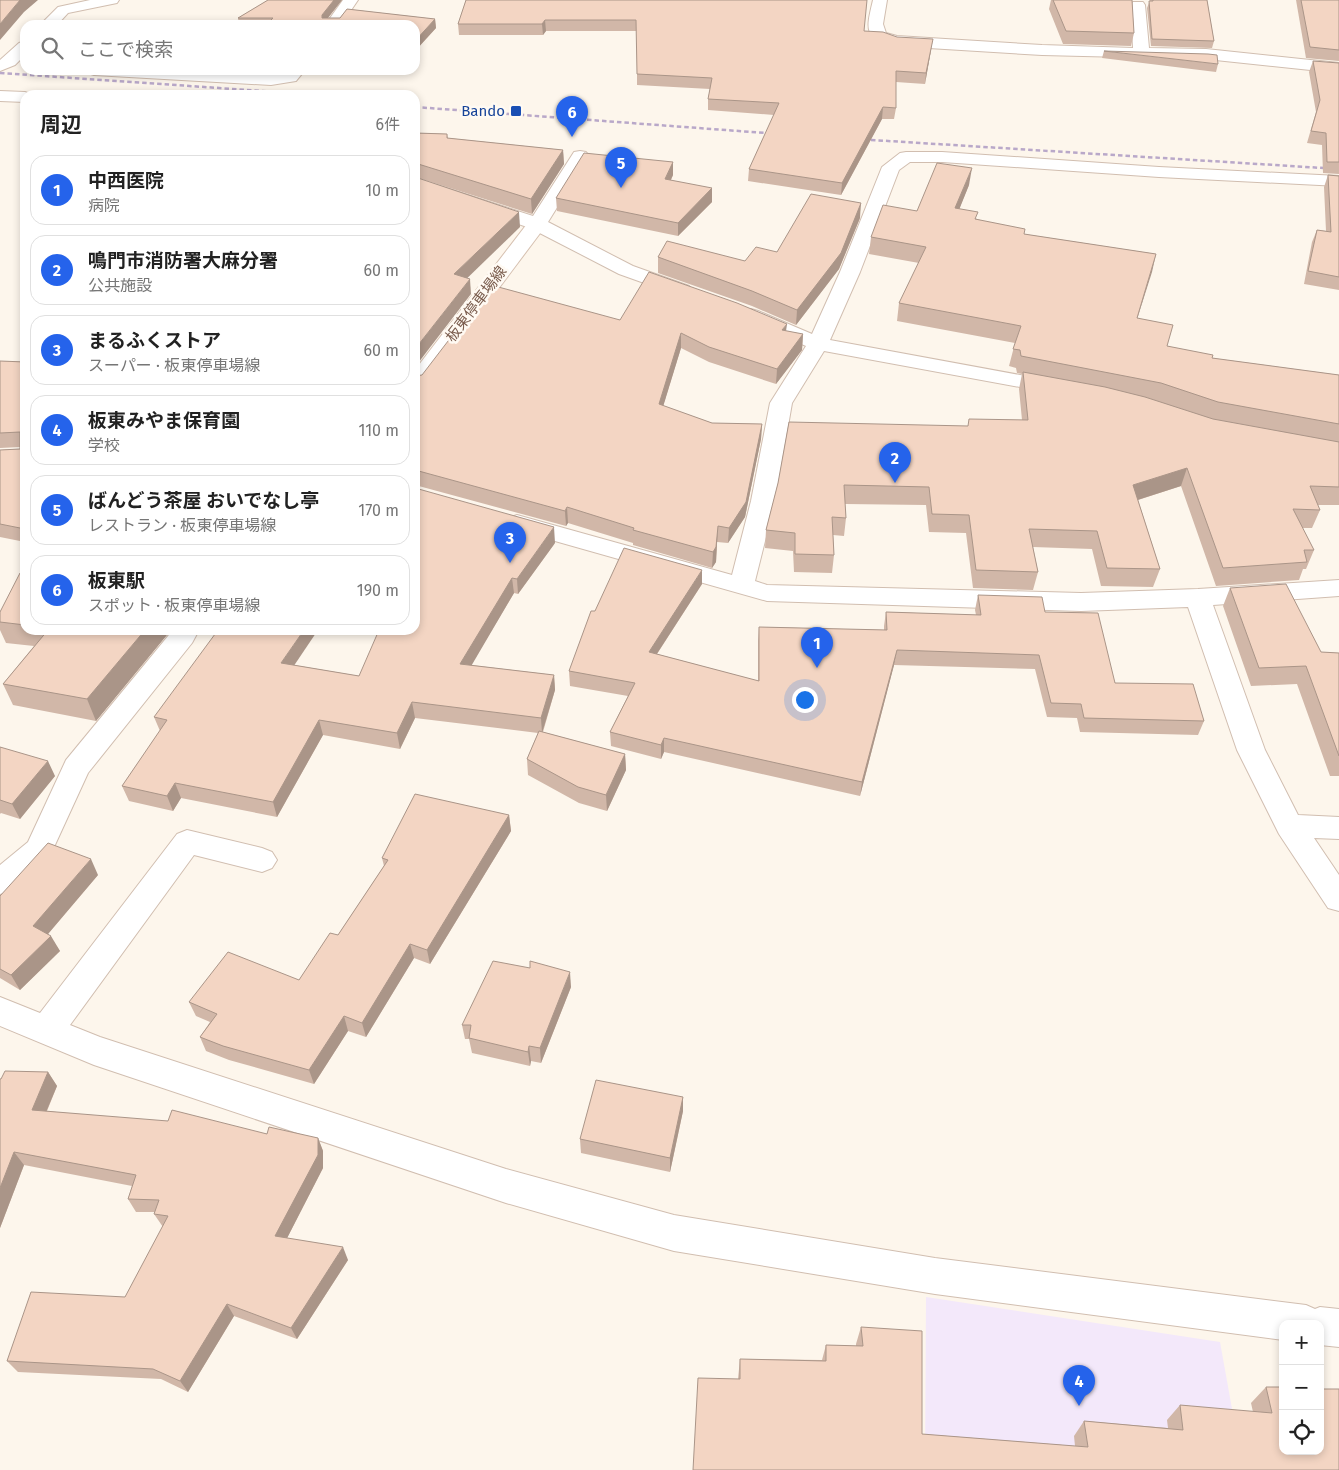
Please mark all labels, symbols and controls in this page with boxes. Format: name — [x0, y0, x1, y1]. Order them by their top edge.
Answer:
search box — [20, 20, 420, 75]
icon: search — [38, 34, 66, 62]
text: ここで検索 — [78, 38, 173, 61]
pin: 6 — [556, 96, 588, 137]
place label: Bando — [461, 102, 505, 120]
marker: Bando — [509, 104, 523, 118]
text: 周辺 — [40, 112, 82, 138]
text: 6件 — [375, 115, 400, 134]
pin: 5 — [605, 147, 637, 188]
text: 中西医院 — [88, 169, 164, 192]
text: 1 — [53, 181, 61, 200]
text: 10 m — [365, 181, 399, 200]
text: 病院 — [88, 196, 120, 215]
text: 鳴門市消防署大麻分署 — [88, 249, 278, 272]
text: 2 — [53, 261, 61, 280]
text: 60 m — [364, 261, 399, 280]
street label: 板東停車場線 — [442, 263, 510, 345]
text: 公共施設 — [88, 276, 152, 295]
text: まるふくストア — [88, 329, 221, 352]
text: 3 — [53, 341, 61, 360]
text: 60 m — [364, 341, 399, 360]
text: スーパー · 板東停車場線 — [88, 356, 260, 375]
text: 板東みやま保育園 — [88, 409, 240, 432]
text: 4 — [52, 421, 62, 440]
text: 110 m — [358, 421, 399, 440]
text: 学校 — [88, 436, 120, 455]
pin: 2 — [879, 442, 911, 483]
text: ばんどう茶屋 おいでなし亭 — [88, 489, 319, 512]
text: 5 — [53, 501, 61, 520]
text: 170 m — [358, 501, 399, 520]
text: レストラン · 板東停車場線 — [88, 516, 276, 535]
pin: 3 — [494, 522, 526, 563]
text: 板東駅 — [88, 569, 145, 592]
text: 6 — [52, 581, 62, 600]
text: 190 m — [357, 581, 399, 600]
text: スポット · 板東停車場線 — [88, 596, 260, 615]
pin: 1 — [801, 627, 833, 668]
your location — [792, 687, 818, 713]
map controls — [1279, 1320, 1324, 1455]
button: + — [1279, 1320, 1324, 1365]
pin: 4 — [1063, 1365, 1095, 1406]
button: − — [1279, 1365, 1324, 1410]
button: locate — [1279, 1410, 1324, 1455]

